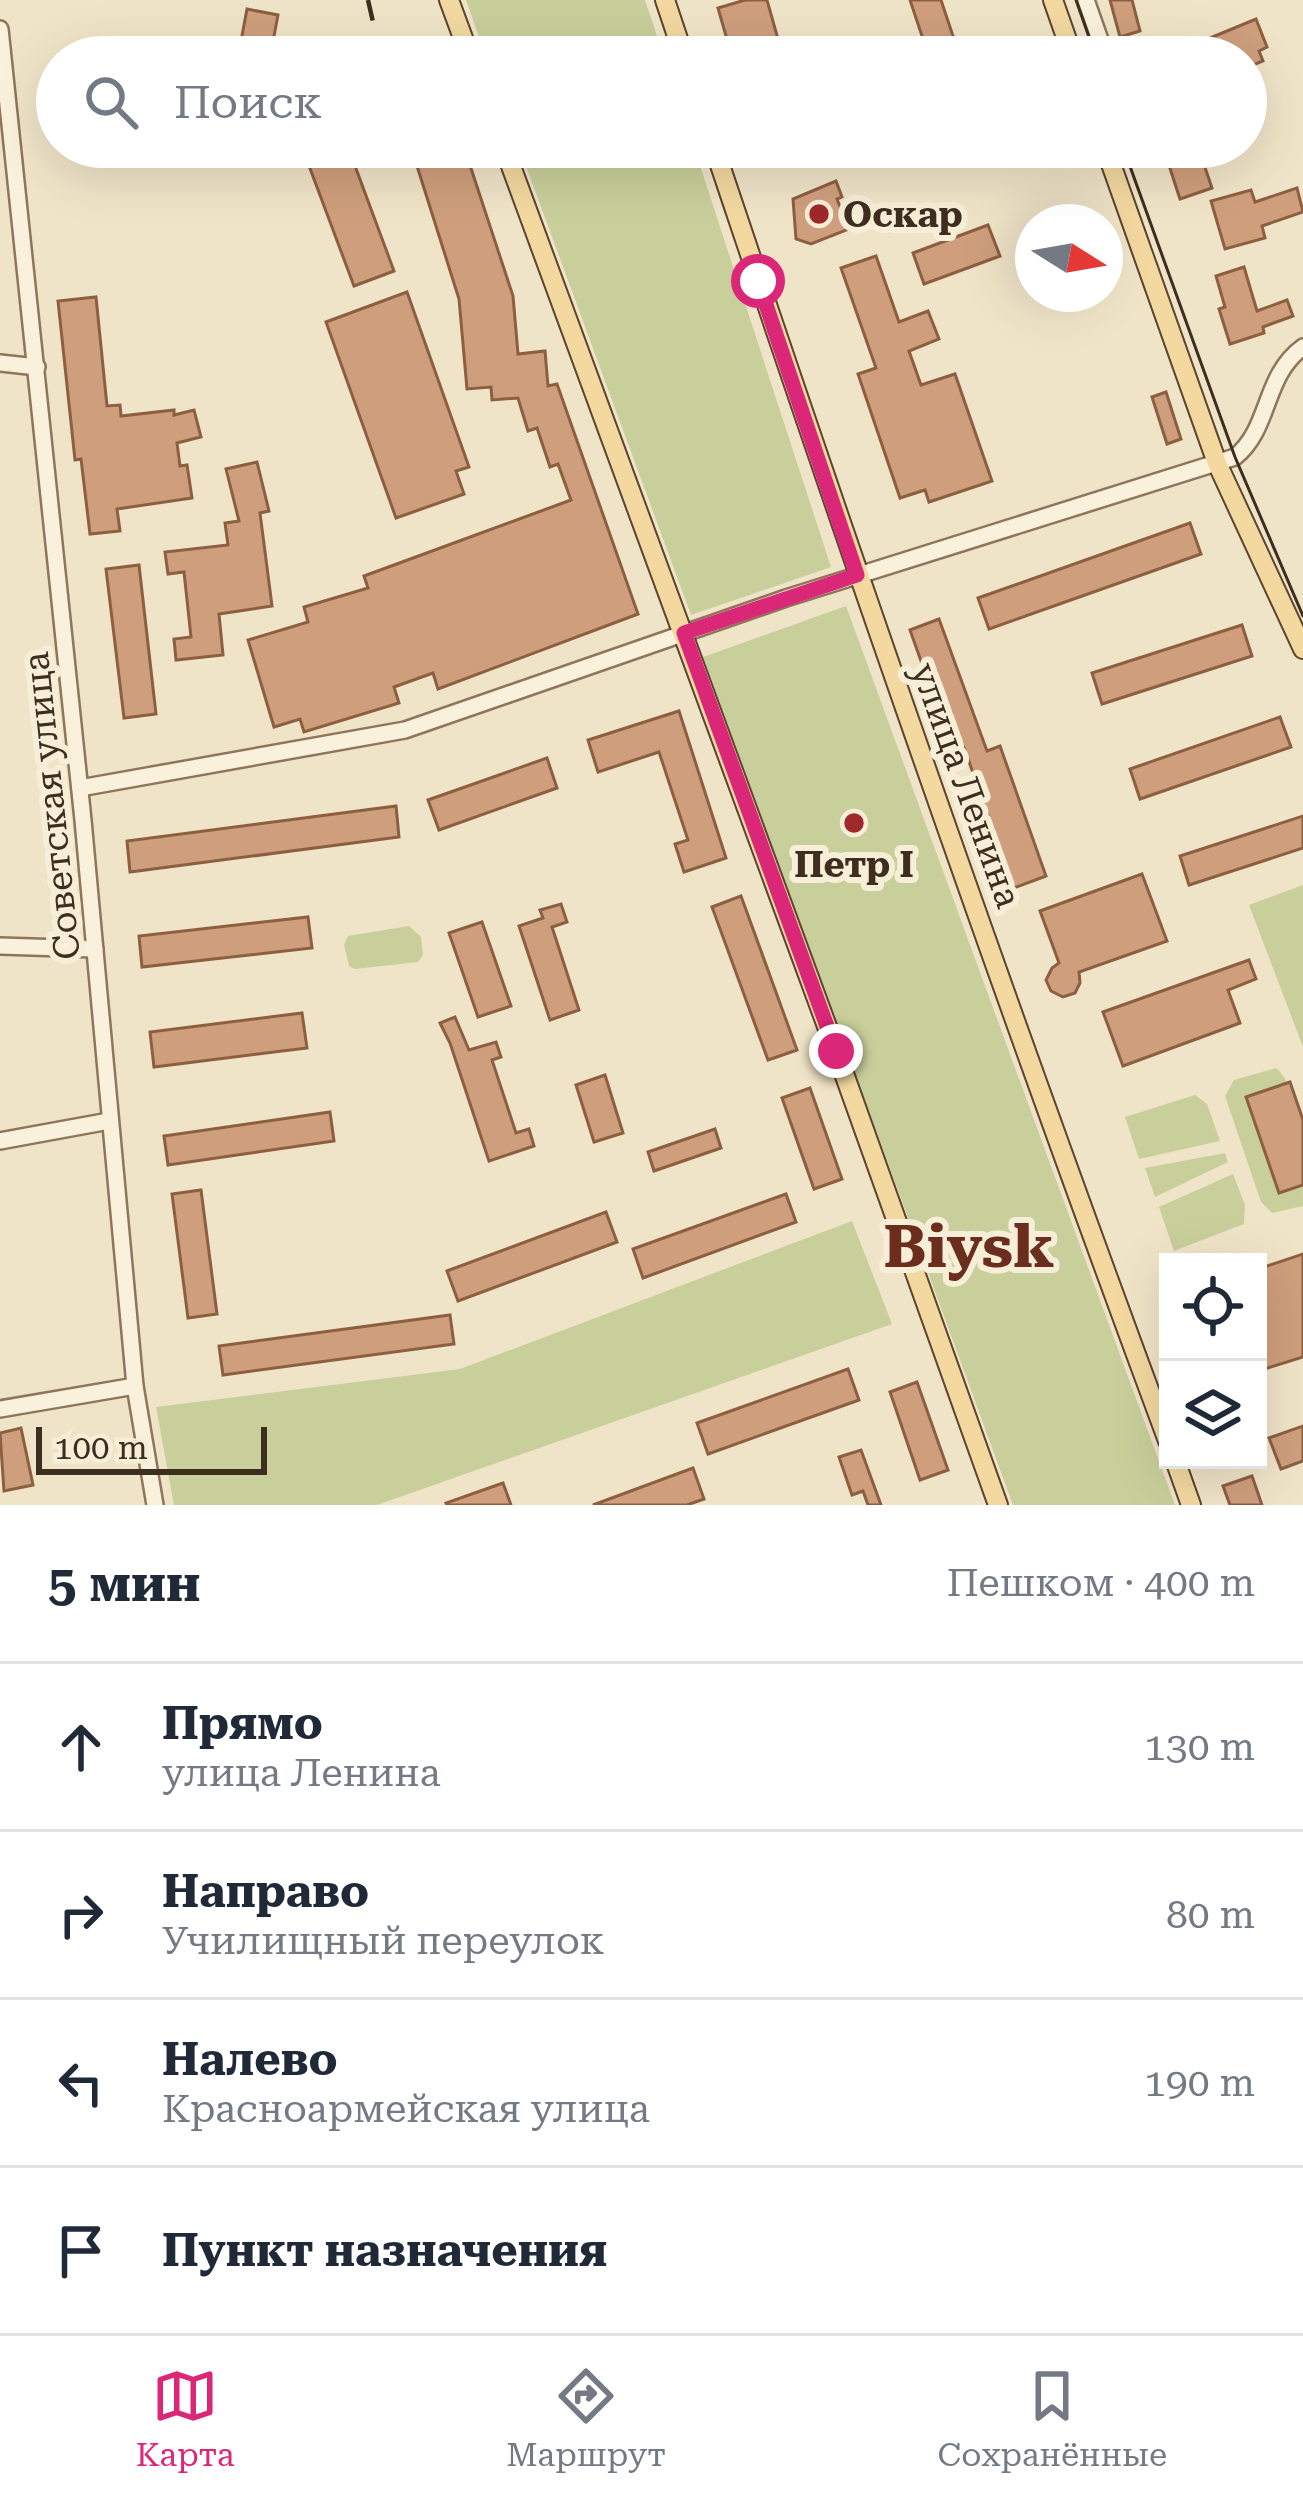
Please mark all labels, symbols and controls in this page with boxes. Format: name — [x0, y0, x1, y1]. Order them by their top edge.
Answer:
search box — [36, 36, 1267, 168]
icon: search — [78, 69, 144, 135]
text: Поиск — [174, 76, 322, 129]
place label: Оскар — [843, 194, 963, 236]
marker: Оскар — [806, 201, 832, 227]
north arrow — [1015, 204, 1123, 312]
route start — [731, 254, 785, 308]
street label: Советская улица — [15, 650, 89, 962]
street label: улица Ленина — [902, 657, 1030, 914]
marker: Петр I — [841, 810, 867, 836]
place label: Петр I — [794, 844, 914, 886]
route end — [809, 1024, 863, 1078]
district label: Biysk — [884, 1211, 1054, 1282]
map controls — [1159, 1253, 1267, 1469]
button: locate — [1159, 1253, 1267, 1361]
button: layers — [1159, 1361, 1267, 1469]
scale bar — [36, 1421, 267, 1474]
text: 100 m — [54, 1428, 148, 1467]
text: 5 мин — [48, 1554, 200, 1613]
text: Пешком · 400 m — [947, 1560, 1255, 1606]
text: Прямо — [162, 1697, 323, 1750]
icon: ahead — [48, 1714, 114, 1780]
text: 130 m — [1144, 1724, 1255, 1770]
text: улица Ленина — [162, 1750, 441, 1796]
text: Направо — [162, 1865, 369, 1918]
icon: right — [48, 1882, 114, 1948]
text: 80 m — [1166, 1892, 1255, 1938]
text: Училищный переулок — [162, 1918, 605, 1964]
text: Налево — [162, 2033, 338, 2086]
icon: left — [48, 2050, 114, 2116]
text: 190 m — [1144, 2060, 1255, 2106]
text: Красноармейская улица — [162, 2086, 650, 2132]
icon: arrive — [48, 2218, 114, 2284]
text: Пункт назначения — [162, 2224, 607, 2277]
tab: Карта — [136, 2363, 235, 2474]
tab: Маршрут — [506, 2363, 666, 2474]
tab: Сохранённые — [938, 2363, 1167, 2474]

